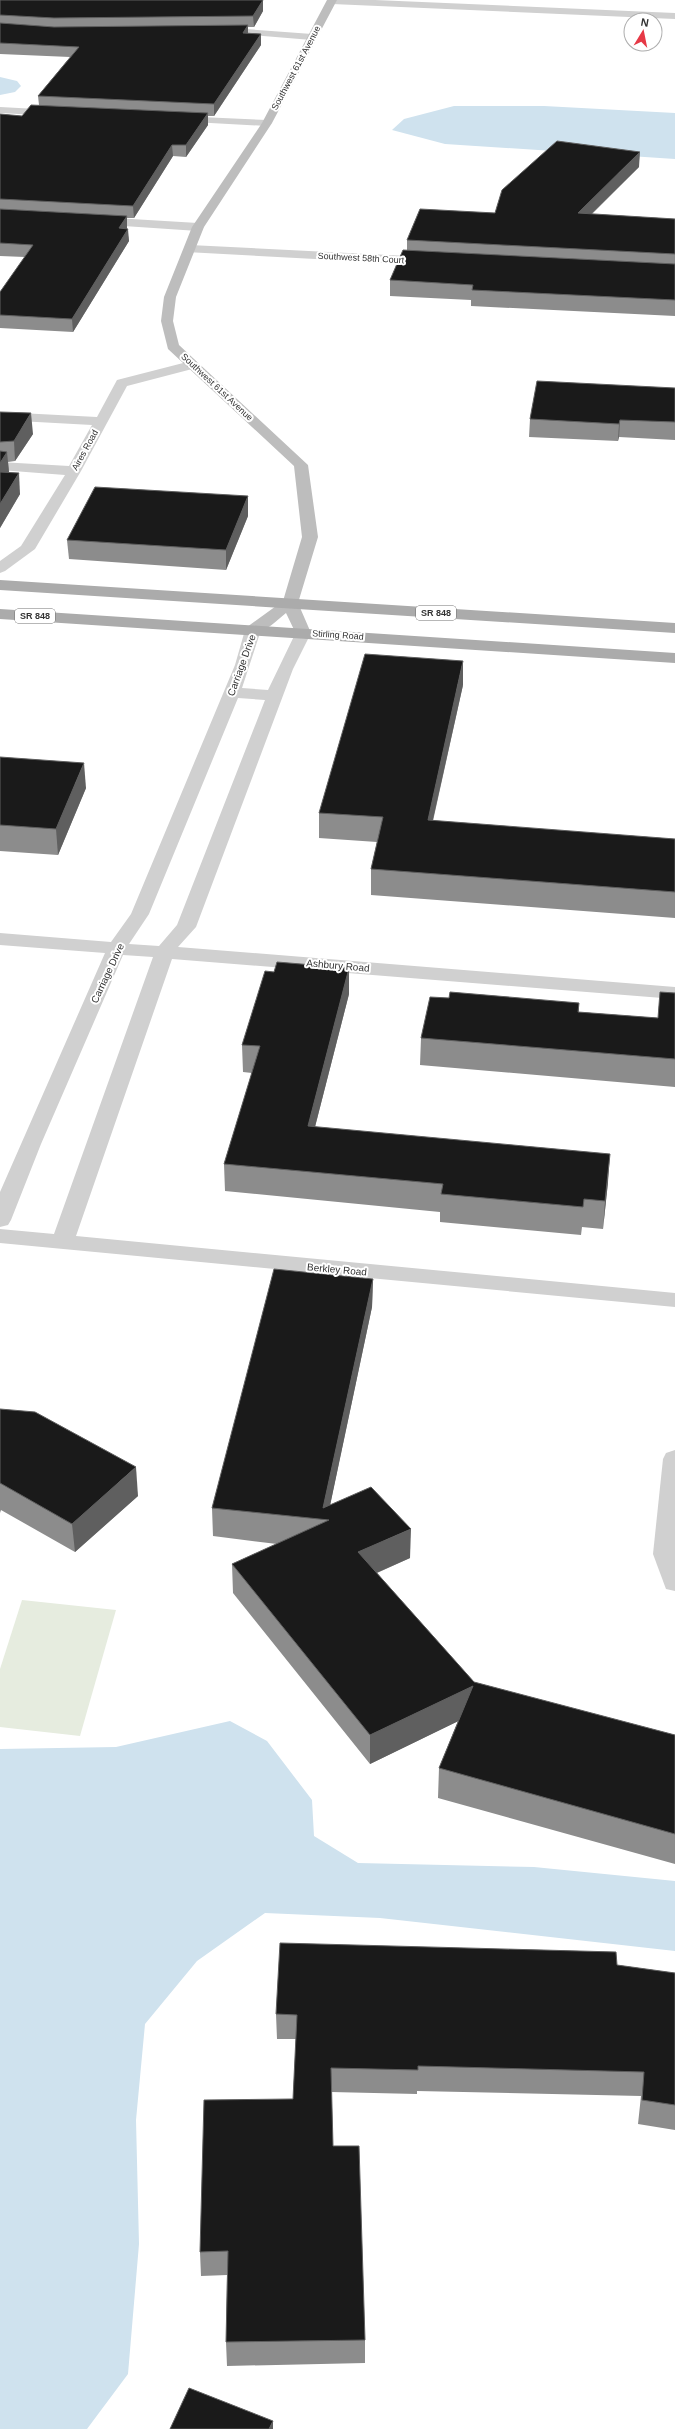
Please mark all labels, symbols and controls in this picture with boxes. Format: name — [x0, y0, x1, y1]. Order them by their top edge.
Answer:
north arrow — [623, 12, 663, 52]
text: N — [640, 16, 650, 29]
street label: Southwest 61st Avenue — [270, 24, 322, 112]
street label: Southwest 58th Court — [318, 251, 405, 265]
street label: Southwest 61st Avenue — [179, 351, 255, 423]
street label: Aires Road — [70, 428, 100, 472]
road number: SR 848 — [416, 606, 456, 620]
road number: SR 848 — [15, 609, 55, 623]
street label: Stirling Road — [312, 628, 364, 642]
street label: Carriage Drive — [225, 633, 258, 697]
street label: Carriage Drive — [89, 941, 126, 1005]
street label: Ashbury Road — [306, 957, 370, 974]
street label: Berkley Road — [307, 1261, 367, 1278]

